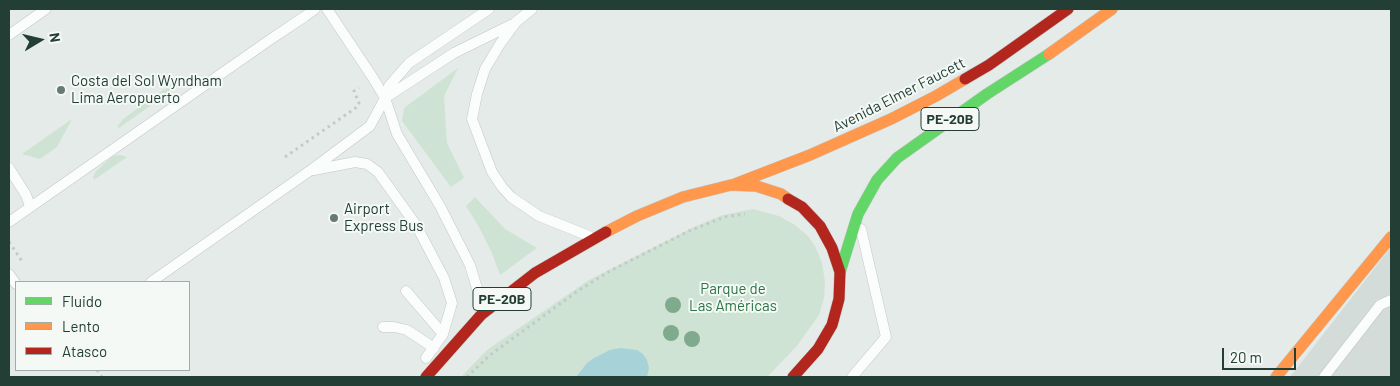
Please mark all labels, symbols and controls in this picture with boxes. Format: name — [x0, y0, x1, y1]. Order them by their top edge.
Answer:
north arrow — [15, 15, 65, 65]
text: N — [46, 32, 64, 44]
street label: Avenida Elmer Faucett — [830, 54, 968, 136]
place label: Costa del Sol Wyndham Lima Aeropuerto — [71, 72, 222, 107]
marker: Costa del Sol Wyndham Lima Aeropuerto — [55, 84, 67, 96]
road number: PE-20B — [921, 108, 979, 130]
place label: Airport Express Bus — [344, 200, 423, 235]
marker: Airport Express Bus — [328, 212, 340, 224]
park label: Parque de Las Américas — [689, 280, 777, 315]
legend — [15, 281, 190, 371]
road number: PE-20B — [473, 288, 531, 310]
text: Fluido — [62, 292, 102, 310]
text: Lento — [62, 317, 100, 335]
scale bar — [1225, 338, 1299, 370]
text: Atasco — [62, 342, 107, 360]
text: 20 m — [1230, 348, 1262, 366]

